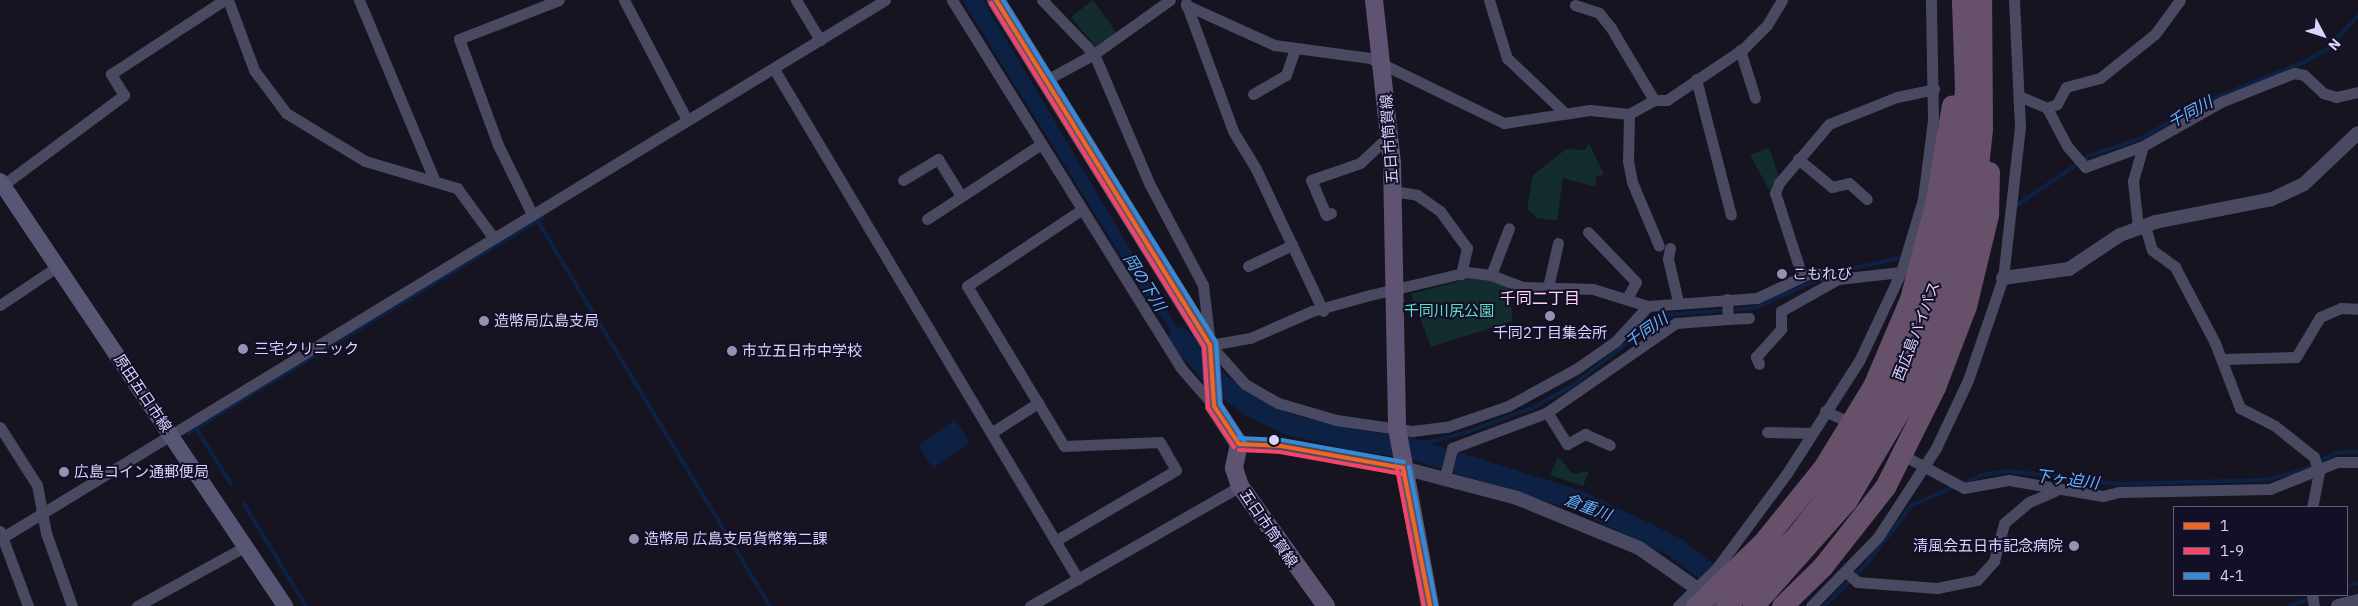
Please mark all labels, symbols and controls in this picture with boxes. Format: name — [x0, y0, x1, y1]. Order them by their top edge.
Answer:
north arrow — [2298, 10, 2348, 60]
text: N — [2324, 35, 2345, 54]
water label: 千同川 — [2164, 92, 2216, 132]
street label: 五日市筒賀線 — [1377, 93, 1401, 185]
water label: 岡の下川 — [1120, 250, 1170, 314]
place label: こもれび — [1792, 265, 1852, 283]
marker: こもれび — [1776, 268, 1788, 280]
street label: 西広島バイパス — [1889, 279, 1943, 383]
district label: 千同二丁目 — [1500, 288, 1580, 308]
park label: 千同川尻公園 — [1404, 302, 1494, 320]
water label: 千同川 — [1621, 308, 1671, 352]
marker: 千同2丁目集会所 — [1544, 310, 1556, 322]
place label: 造幣局広島支局 — [494, 312, 599, 330]
marker: 造幣局広島支局 — [478, 315, 490, 327]
place label: 千同2丁目集会所 — [1493, 324, 1607, 342]
place label: 三宅クリニック — [254, 340, 359, 358]
marker: 三宅クリニック — [236, 342, 250, 356]
place label: 市立五日市中学校 — [742, 342, 862, 360]
marker: 市立五日市中学校 — [726, 345, 738, 357]
street label: 原田五日市線 — [110, 351, 176, 435]
unlabelled marker — [1269, 435, 1279, 445]
place label: 広島コイン通郵便局 — [74, 463, 209, 481]
marker: 広島コイン通郵便局 — [58, 466, 70, 478]
water label: 下ヶ迫川 — [2034, 466, 2100, 492]
street label: 五日市筒賀線 — [1236, 486, 1302, 570]
water label: 倉重川 — [1562, 489, 1614, 525]
legend — [2173, 506, 2348, 596]
text: 1 — [2220, 516, 2229, 535]
place label: 造幣局 広島支局貨幣第二課 — [644, 530, 828, 548]
marker: 造幣局 広島支局貨幣第二課 — [628, 533, 640, 545]
place label: 清風会五日市記念病院 — [1913, 537, 2063, 555]
marker: 清風会五日市記念病院 — [2067, 539, 2081, 553]
text: 1-9 — [2220, 541, 2244, 560]
text: 4-1 — [2220, 566, 2244, 585]

